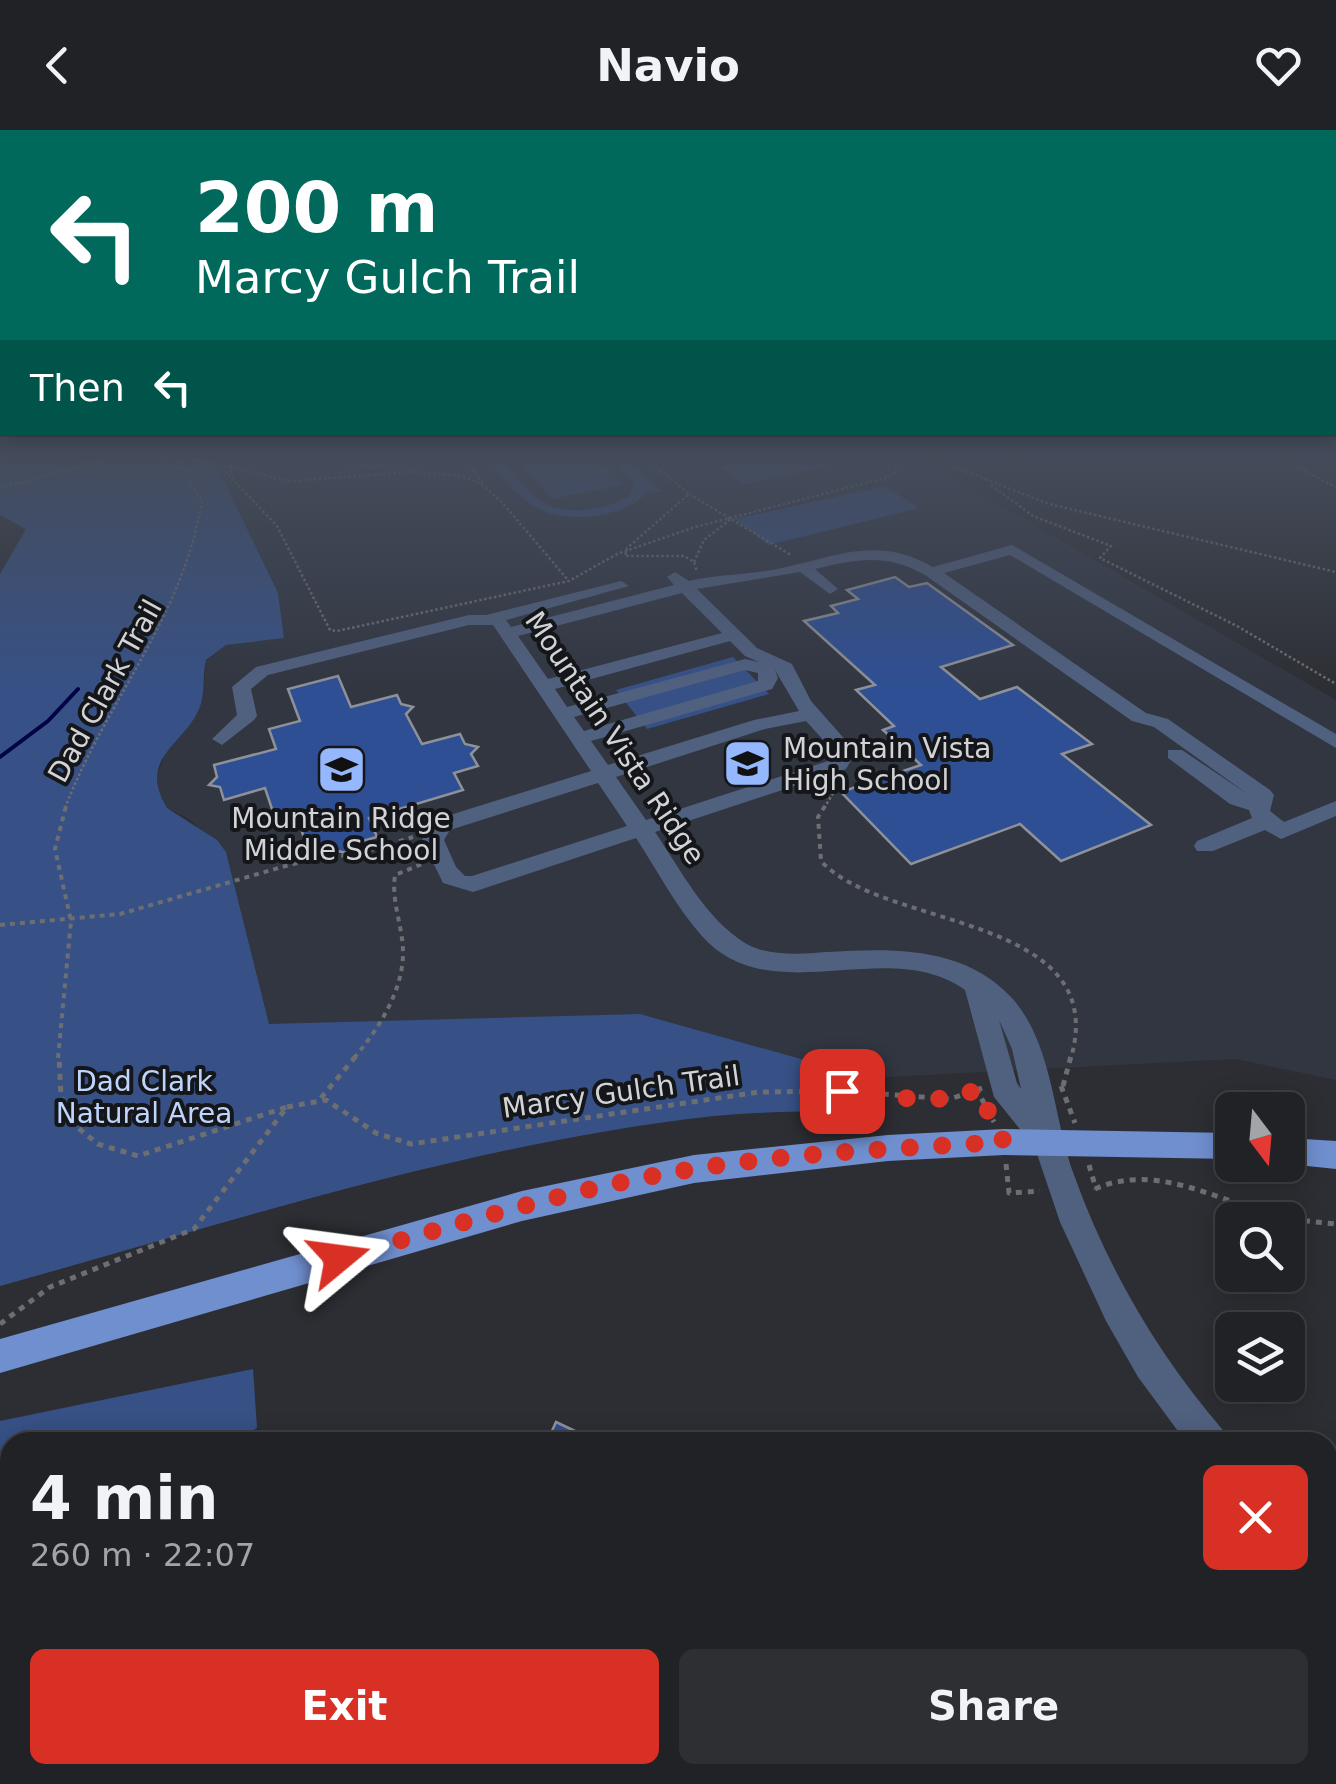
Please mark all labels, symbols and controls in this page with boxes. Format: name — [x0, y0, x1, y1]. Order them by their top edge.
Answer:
icon: back — [30, 38, 85, 93]
icon: heart — [1251, 38, 1306, 93]
text: Navio — [596, 39, 740, 92]
text: 200 m — [195, 167, 438, 249]
icon: left — [30, 170, 160, 300]
text: Marcy Gulch Trail — [195, 251, 580, 304]
icon: left — [145, 360, 200, 415]
text: Then — [30, 366, 125, 410]
street label: Dad Clark Trail — [41, 594, 169, 788]
street label: Mountain Vista Ridge — [518, 606, 712, 870]
place label: Mountain Vista High School — [783, 732, 991, 797]
school or university icon: Mountain Vista High School — [722, 738, 774, 790]
school or university icon: Mountain Ridge Middle School — [315, 744, 367, 796]
place label: Mountain Ridge Middle School — [231, 802, 451, 867]
pin — [800, 1049, 885, 1134]
street label: Marcy Gulch Trail — [500, 1059, 742, 1125]
icon: arrive — [815, 1064, 870, 1119]
park label: Dad Clark Natural Area — [56, 1065, 232, 1130]
north arrow — [1215, 1092, 1305, 1182]
map controls — [1215, 1092, 1305, 1402]
button: search — [1215, 1202, 1305, 1292]
position arrow — [287, 1206, 391, 1310]
button: layers — [1215, 1312, 1305, 1402]
text: 4 min — [30, 1463, 218, 1533]
button: close — [1203, 1465, 1308, 1570]
text: 260 m · 22:07 — [30, 1536, 255, 1574]
button: Exit — [30, 1649, 659, 1764]
button: Share — [679, 1649, 1308, 1764]

